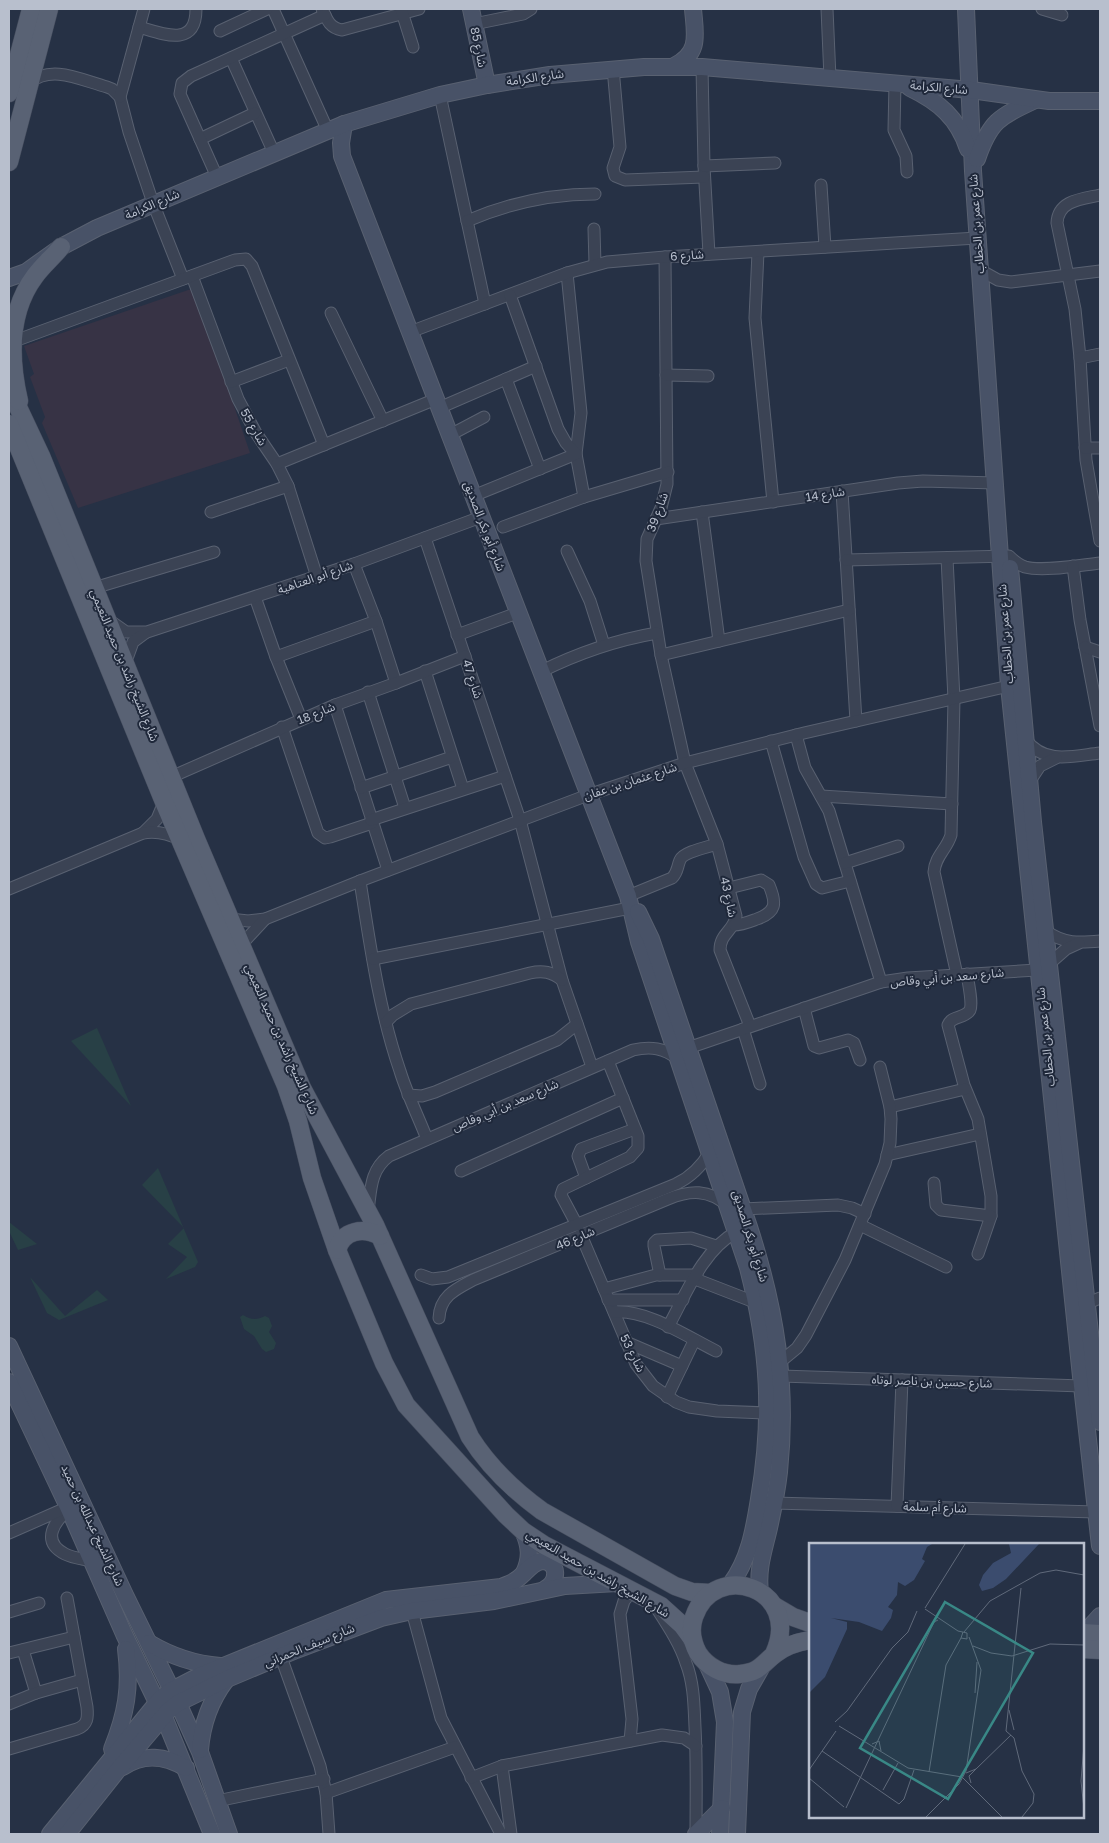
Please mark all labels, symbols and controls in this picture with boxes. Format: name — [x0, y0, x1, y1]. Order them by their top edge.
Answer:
street label: شارع 85 — [465, 26, 491, 69]
street label: شارع الكرامة — [505, 66, 565, 90]
street label: شارع الكرامة — [909, 77, 968, 99]
street label: شارع عمر بن الخطاب — [965, 174, 989, 274]
street label: شارع الكرامة — [122, 186, 182, 224]
street label: شارع 6 — [670, 246, 704, 266]
street label: شارع 55 — [236, 406, 271, 449]
street label: شارع أبو بكر الصديق — [459, 479, 509, 574]
street label: شارع 14 — [804, 484, 846, 506]
street label: شارع 39 — [643, 490, 673, 534]
street label: شارع أبو العتاهية — [275, 557, 355, 599]
street label: شارع عمر بن الخطاب — [994, 584, 1018, 684]
street label: شارع الشيخ راشد بن حميد النعيمي — [85, 587, 162, 744]
street label: شارع 47 — [458, 658, 486, 701]
street label: شارع 18 — [295, 699, 338, 729]
street label: شارع عثمان بن عفان — [581, 759, 679, 805]
street label: شارع 43 — [715, 876, 741, 919]
street label: شارع الشيخ راشد بن حميد النعيمي — [239, 961, 322, 1118]
street label: شارع سعد بن أبي وقاص — [889, 965, 1005, 992]
street label: شارع عمر بن الخطاب — [1032, 986, 1060, 1087]
street label: شارع سعد بن أبي وقاص — [450, 1076, 562, 1137]
street label: شارع أبو بكر الصديق — [728, 1188, 772, 1284]
street label: شارع 46 — [553, 1223, 598, 1255]
street label: شارع 53 — [615, 1332, 649, 1375]
street label: شارع حسين بن ناصر لوتاه — [871, 1371, 993, 1393]
street label: شارع الشيخ عبدالله بن حميد — [56, 1462, 128, 1589]
street label: شارع أم سلمة — [903, 1498, 967, 1518]
street label: شارع الشيخ راشد بن حميد النعيمي — [522, 1526, 672, 1623]
inset map — [809, 1543, 1084, 1818]
street label: شارع سيف الحمراني — [262, 1620, 358, 1673]

